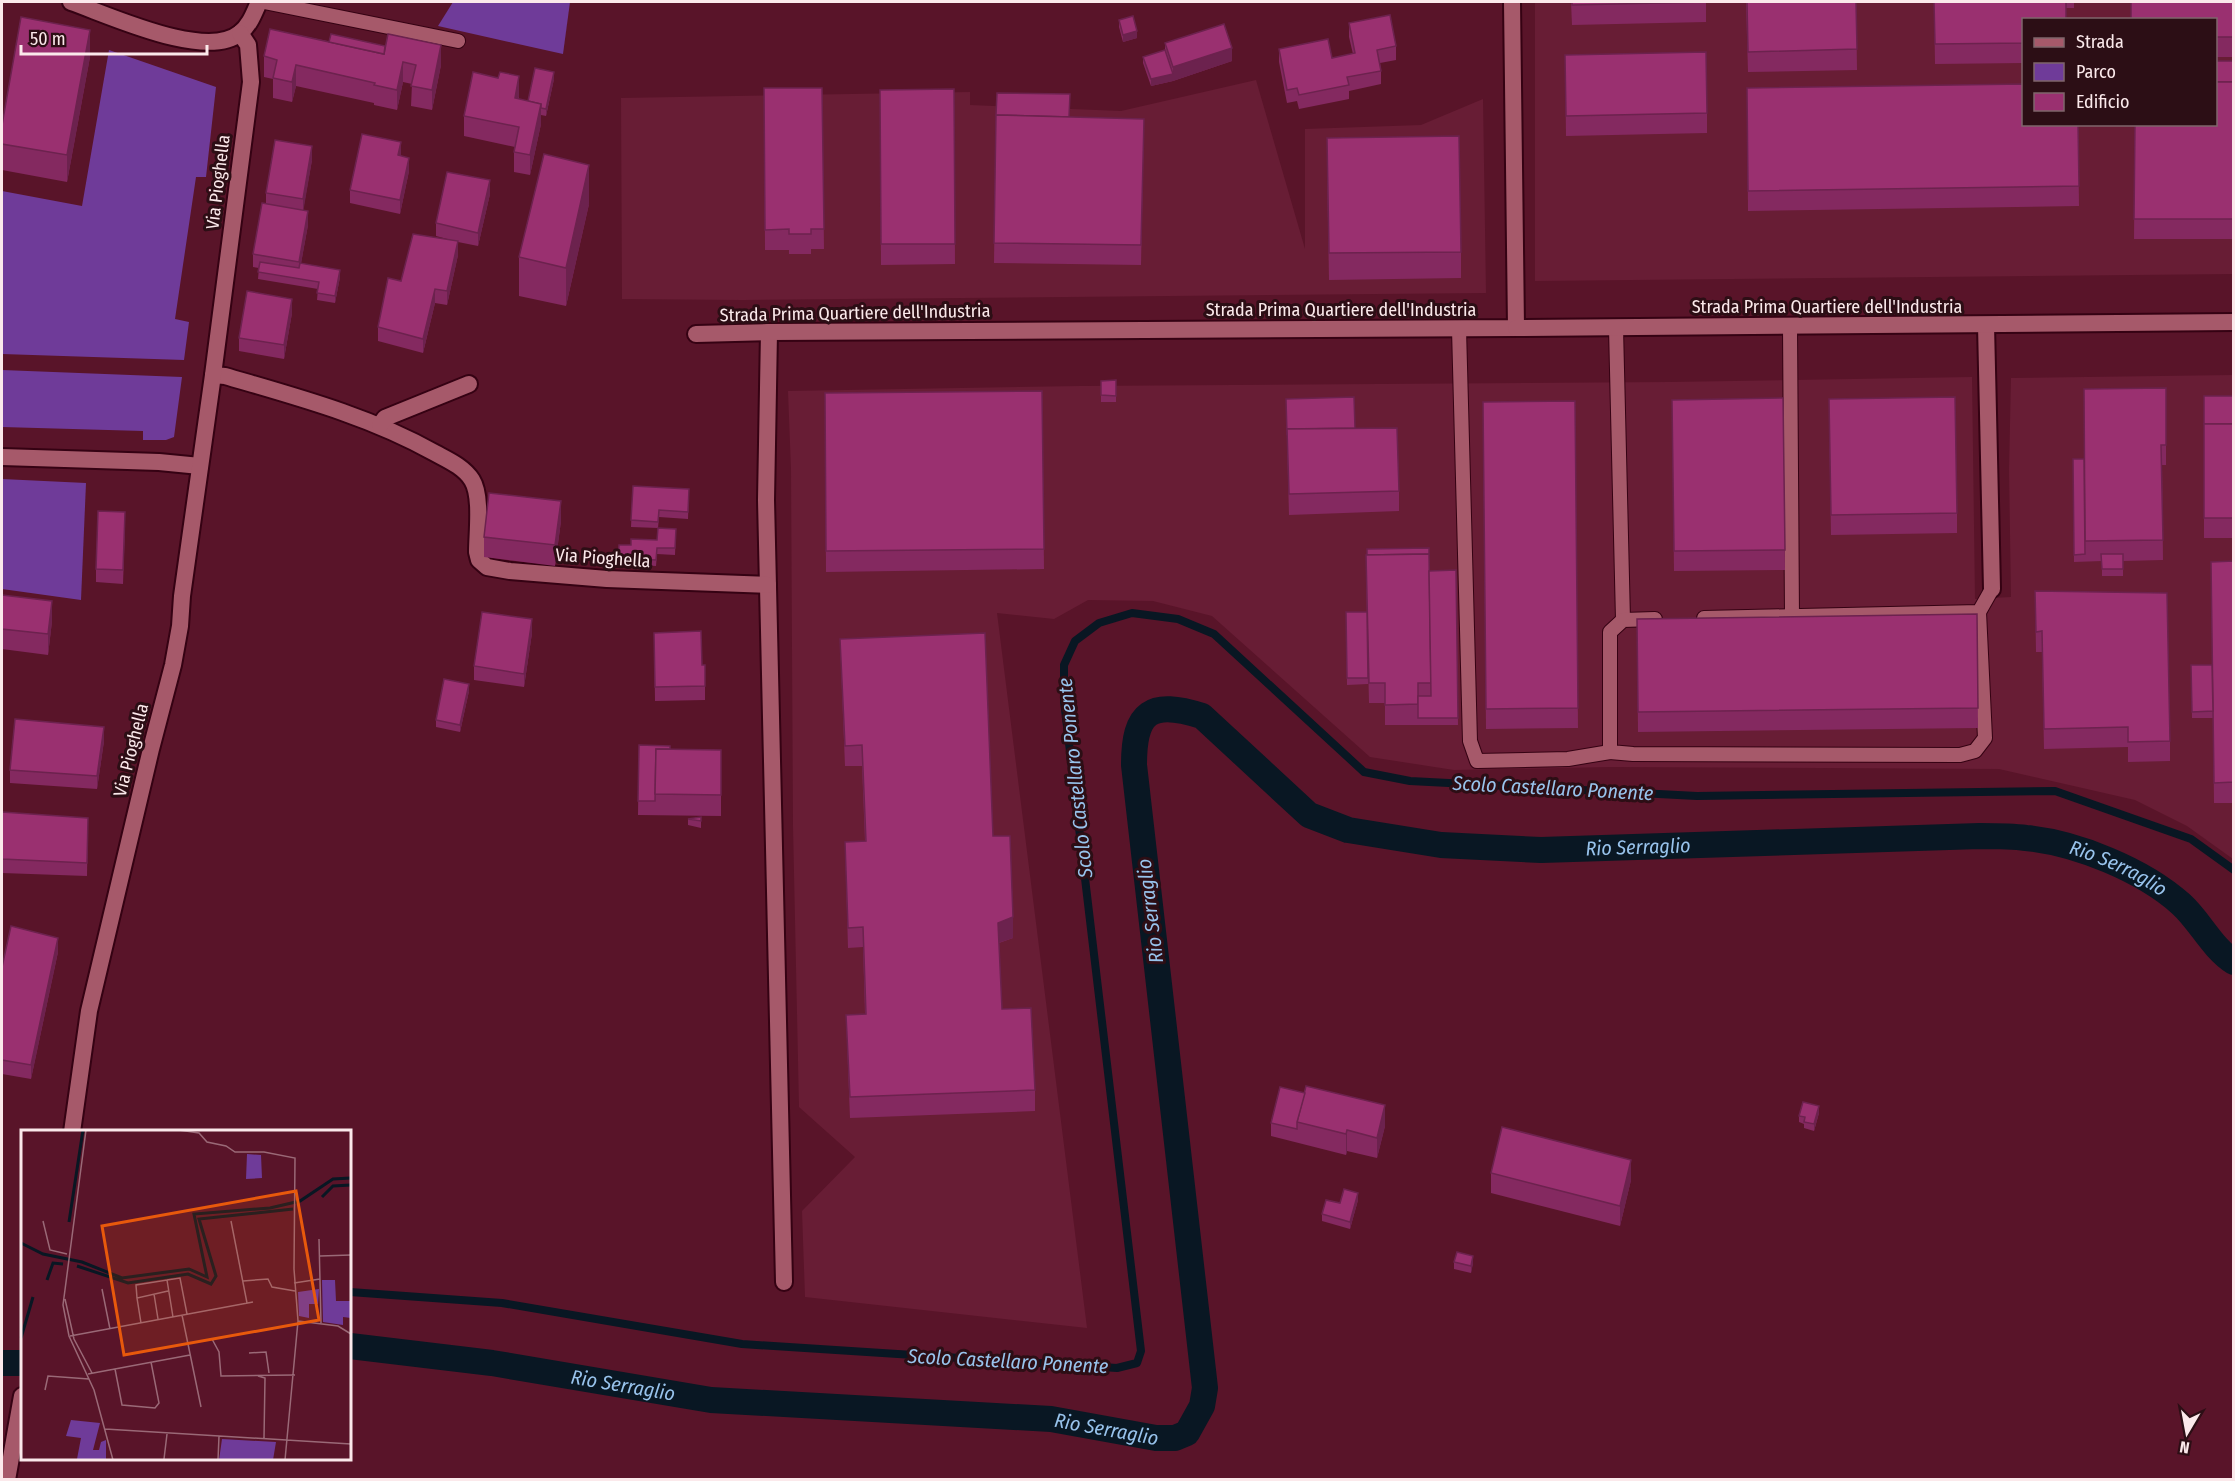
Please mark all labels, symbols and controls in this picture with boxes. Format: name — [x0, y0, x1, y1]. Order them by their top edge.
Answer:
scale bar — [21, 18, 207, 56]
legend — [2022, 18, 2217, 126]
text: 50 m — [30, 28, 66, 50]
text: Strada — [2076, 31, 2124, 53]
text: Parco — [2076, 61, 2116, 83]
text: Edificio — [2076, 91, 2129, 113]
street label: Via Pioghella — [201, 133, 235, 231]
street label: Strada Prima Quartiere dell'Industria — [1692, 296, 1963, 318]
street label: Strada Prima Quartiere dell'Industria — [1206, 299, 1477, 321]
street label: Strada Prima Quartiere dell'Industria — [719, 300, 991, 326]
street label: Via Pioghella — [555, 544, 651, 572]
water label: Scolo Castellaro Ponente — [1053, 676, 1098, 880]
street label: Via Pioghella — [109, 701, 153, 799]
water label: Scolo Castellaro Ponente — [1451, 771, 1655, 805]
water label: Rio Serraglio — [1585, 833, 1691, 861]
water label: Rio Serraglio — [2067, 835, 2172, 901]
water label: Rio Serraglio — [1132, 857, 1168, 965]
inset map — [21, 1130, 351, 1460]
water label: Scolo Castellaro Ponente — [906, 1344, 1110, 1378]
water label: Rio Serraglio — [569, 1365, 677, 1406]
north arrow — [2157, 1403, 2217, 1463]
water label: Rio Serraglio — [1053, 1408, 1160, 1450]
text: N — [2178, 1437, 2191, 1457]

